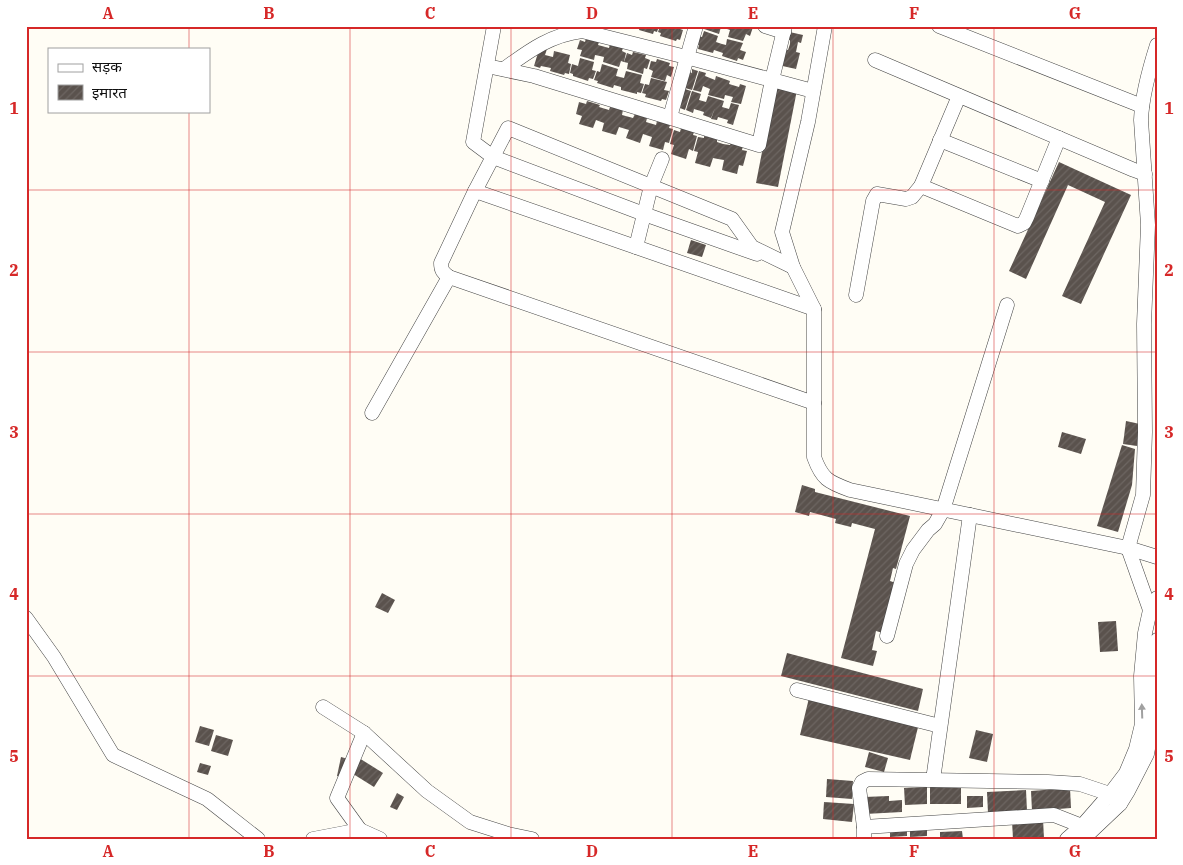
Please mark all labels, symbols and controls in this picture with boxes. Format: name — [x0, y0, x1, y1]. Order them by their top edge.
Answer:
text: A — [102, 3, 114, 23]
text: B — [263, 3, 275, 23]
text: C — [425, 3, 435, 23]
text: D — [586, 3, 598, 23]
text: E — [748, 3, 758, 23]
text: F — [909, 3, 919, 23]
text: G — [1069, 3, 1081, 23]
legend — [48, 48, 210, 112]
text: सड़क — [92, 57, 122, 76]
text: इमारत — [92, 83, 127, 102]
text: 1 — [9, 98, 19, 118]
text: 1 — [1164, 98, 1174, 118]
text: 2 — [9, 260, 19, 280]
text: 2 — [1164, 260, 1174, 280]
text: 3 — [9, 422, 19, 442]
text: 3 — [1164, 422, 1174, 442]
text: 4 — [9, 584, 19, 604]
text: 4 — [1164, 584, 1174, 604]
one-way arrow — [1137, 702, 1145, 718]
text: 5 — [9, 746, 19, 766]
text: 5 — [1164, 746, 1174, 766]
text: A — [102, 841, 114, 861]
text: B — [263, 841, 275, 861]
text: C — [425, 841, 435, 861]
text: D — [586, 841, 598, 861]
text: E — [748, 841, 758, 861]
text: F — [909, 841, 919, 861]
text: G — [1069, 841, 1081, 861]

